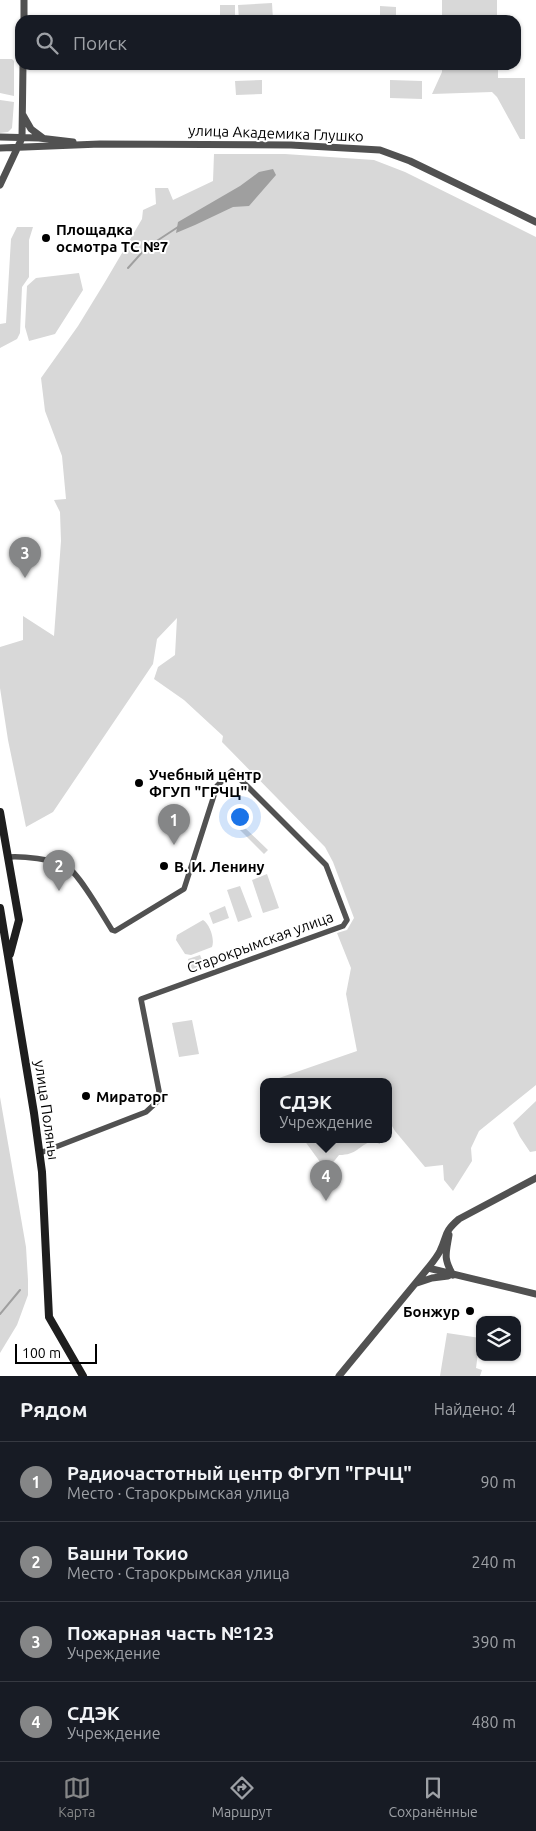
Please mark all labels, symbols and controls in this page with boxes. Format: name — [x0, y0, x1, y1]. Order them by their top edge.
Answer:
search box — [15, 15, 521, 70]
icon: search — [33, 29, 61, 57]
text: Поиск — [73, 32, 127, 54]
street label: улица Академика Глушко — [188, 121, 364, 145]
place label: Площадка осмотра ТС №7 — [56, 221, 168, 255]
marker: Площадка осмотра ТС №7 — [40, 232, 52, 244]
pin: 3 — [9, 537, 41, 578]
place label: Учебный центр ФГУП "ГРЧЦ" — [149, 766, 261, 800]
marker: Учебный центр ФГУП "ГРЧЦ" — [133, 777, 145, 789]
pin: 1 — [158, 804, 190, 845]
your location — [227, 804, 253, 830]
pin: 2 — [43, 850, 75, 891]
place label: В. И. Ленину — [174, 858, 265, 875]
marker: В. И. Ленину — [158, 860, 170, 872]
street label: Старокрымская улица — [185, 908, 335, 976]
street label: улица Поляны — [32, 1059, 62, 1161]
popup — [260, 1078, 392, 1143]
place label: Мираторг — [96, 1088, 168, 1105]
marker: Мираторг — [80, 1090, 92, 1102]
text: СДЭК — [279, 1091, 332, 1113]
text: Учреждение — [279, 1113, 373, 1131]
pin: 4 — [310, 1160, 342, 1201]
place label: Бонжур — [403, 1303, 460, 1320]
marker: Бонжур — [464, 1305, 476, 1317]
map controls — [476, 1316, 521, 1361]
button: layers — [476, 1316, 521, 1361]
scale bar — [15, 1341, 98, 1364]
text: 100 m — [22, 1345, 61, 1361]
text: Рядом — [20, 1397, 88, 1421]
text: Найдено: 4 — [434, 1400, 516, 1418]
text: Радиочастотный центр ФГУП "ГРЧЦ" — [67, 1462, 412, 1484]
text: 1 — [31, 1473, 41, 1491]
text: 90 m — [480, 1473, 516, 1491]
text: Место · Старокрымская улица — [67, 1484, 290, 1502]
text: Башни Токио — [67, 1542, 188, 1564]
text: 2 — [31, 1553, 41, 1571]
text: 240 m — [471, 1553, 516, 1571]
text: Место · Старокрымская улица — [67, 1564, 290, 1582]
text: Пожарная часть №123 — [67, 1622, 274, 1644]
text: 3 — [31, 1633, 41, 1651]
text: 390 m — [471, 1633, 516, 1651]
text: Учреждение — [67, 1644, 161, 1662]
text: СДЭК — [67, 1702, 120, 1724]
text: 4 — [31, 1713, 41, 1731]
text: 480 m — [471, 1713, 516, 1731]
text: Учреждение — [67, 1724, 161, 1742]
tab: Карта — [58, 1774, 95, 1820]
tab: Маршрут — [212, 1774, 272, 1820]
tab: Сохранённые — [388, 1774, 478, 1820]

